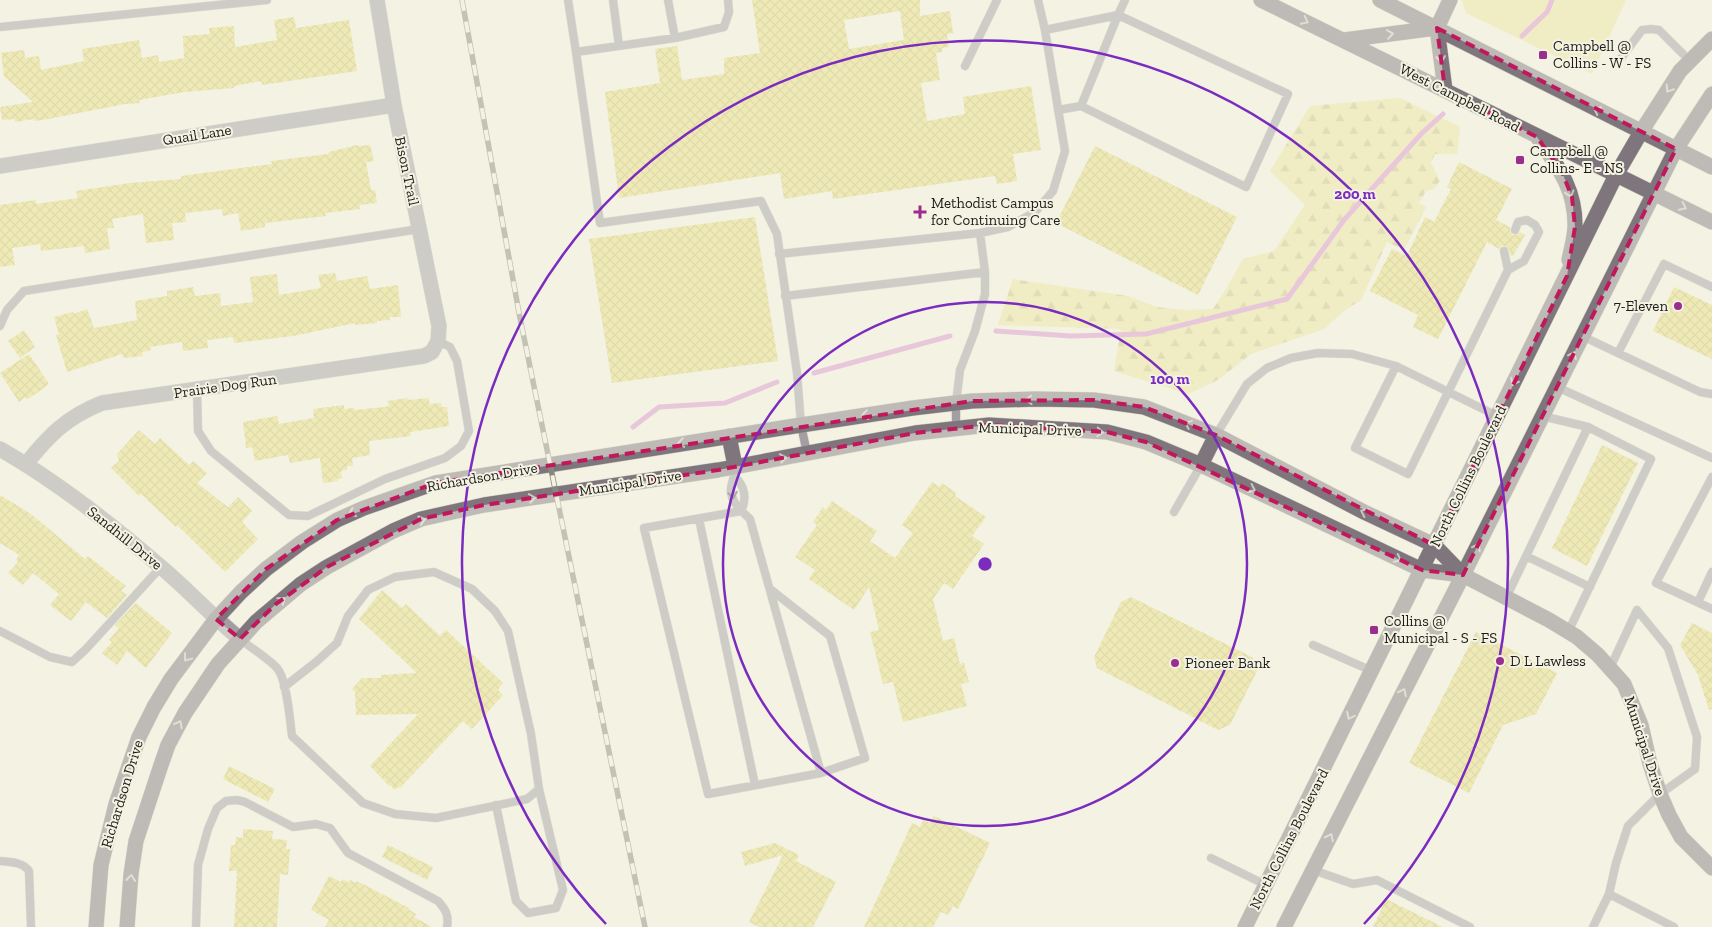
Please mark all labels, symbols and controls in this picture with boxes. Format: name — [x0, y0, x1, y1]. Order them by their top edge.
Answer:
one-way arrow — [1300, 15, 1309, 25]
one-way arrow — [1386, 29, 1394, 40]
place label: Campbell @ Collins - W - FS — [1553, 37, 1651, 72]
marker: Campbell @ Collins - W - FS — [1537, 49, 1549, 61]
one-way arrow — [1435, 55, 1446, 63]
street label: West Campbell Road — [1397, 60, 1524, 136]
one-way arrow — [1666, 83, 1675, 93]
one-way arrow — [1594, 106, 1603, 116]
street label: Quail Lane — [161, 121, 233, 149]
street label: Bison Trail — [391, 135, 423, 207]
place label: Campbell @ Collins- E - NS — [1530, 142, 1623, 177]
marker: Campbell @ Collins- E - NS — [1514, 154, 1526, 166]
text: 200 m — [1334, 185, 1376, 203]
one-way arrow — [1565, 189, 1575, 197]
place label: Methodist Campus for Continuing Care — [931, 194, 1060, 229]
one-way arrow — [1678, 201, 1687, 211]
marker: Methodist Campus for Continuing Care — [913, 205, 927, 219]
place label: 7-Eleven — [1614, 297, 1668, 315]
marker: 7-Eleven — [1672, 300, 1684, 312]
one-way arrow — [1567, 351, 1577, 360]
street label: Prairie Dog Run — [173, 370, 278, 402]
text: 100 m — [1150, 370, 1190, 388]
one-way arrow — [1510, 377, 1520, 386]
one-way arrow — [1025, 394, 1033, 405]
street label: North Collins Boulevard — [1426, 402, 1510, 550]
one-way arrow — [860, 409, 868, 420]
street label: Municipal Drive — [978, 418, 1082, 440]
one-way arrow — [1184, 420, 1192, 430]
one-way arrow — [1097, 427, 1105, 438]
one-way arrow — [677, 438, 685, 448]
one-way arrow — [779, 453, 788, 463]
street label: Richardson Drive — [425, 458, 539, 496]
street label: Municipal Drive — [577, 466, 683, 500]
one-way arrow — [1247, 482, 1256, 493]
one-way arrow — [728, 491, 738, 499]
one-way arrow — [528, 493, 537, 503]
street label: Sandhill Drive — [84, 502, 166, 574]
one-way arrow — [348, 507, 357, 518]
one-way arrow — [1361, 508, 1370, 518]
one-way arrow — [418, 515, 426, 525]
one-way arrow — [1471, 543, 1481, 552]
one-way arrow — [1393, 553, 1402, 563]
centre of rings — [976, 555, 994, 573]
one-way arrow — [276, 597, 285, 605]
place label: Collins @ Municipal - S - FS — [1384, 612, 1497, 647]
marker: Collins @ Municipal - S - FS — [1368, 624, 1380, 636]
one-way arrow — [184, 652, 192, 661]
place label: D L Lawless — [1510, 652, 1586, 670]
place label: Pioneer Bank — [1185, 654, 1271, 672]
marker: D L Lawless — [1494, 655, 1506, 667]
marker: Pioneer Bank — [1169, 657, 1181, 669]
one-way arrow — [1397, 688, 1407, 697]
street label: Municipal Drive — [1620, 694, 1670, 798]
one-way arrow — [1346, 711, 1356, 720]
one-way arrow — [173, 720, 183, 729]
street label: Richardson Drive — [97, 738, 147, 850]
street label: North Collins Boulevard — [1246, 765, 1333, 912]
one-way arrow — [1324, 833, 1334, 842]
one-way arrow — [125, 874, 136, 882]

